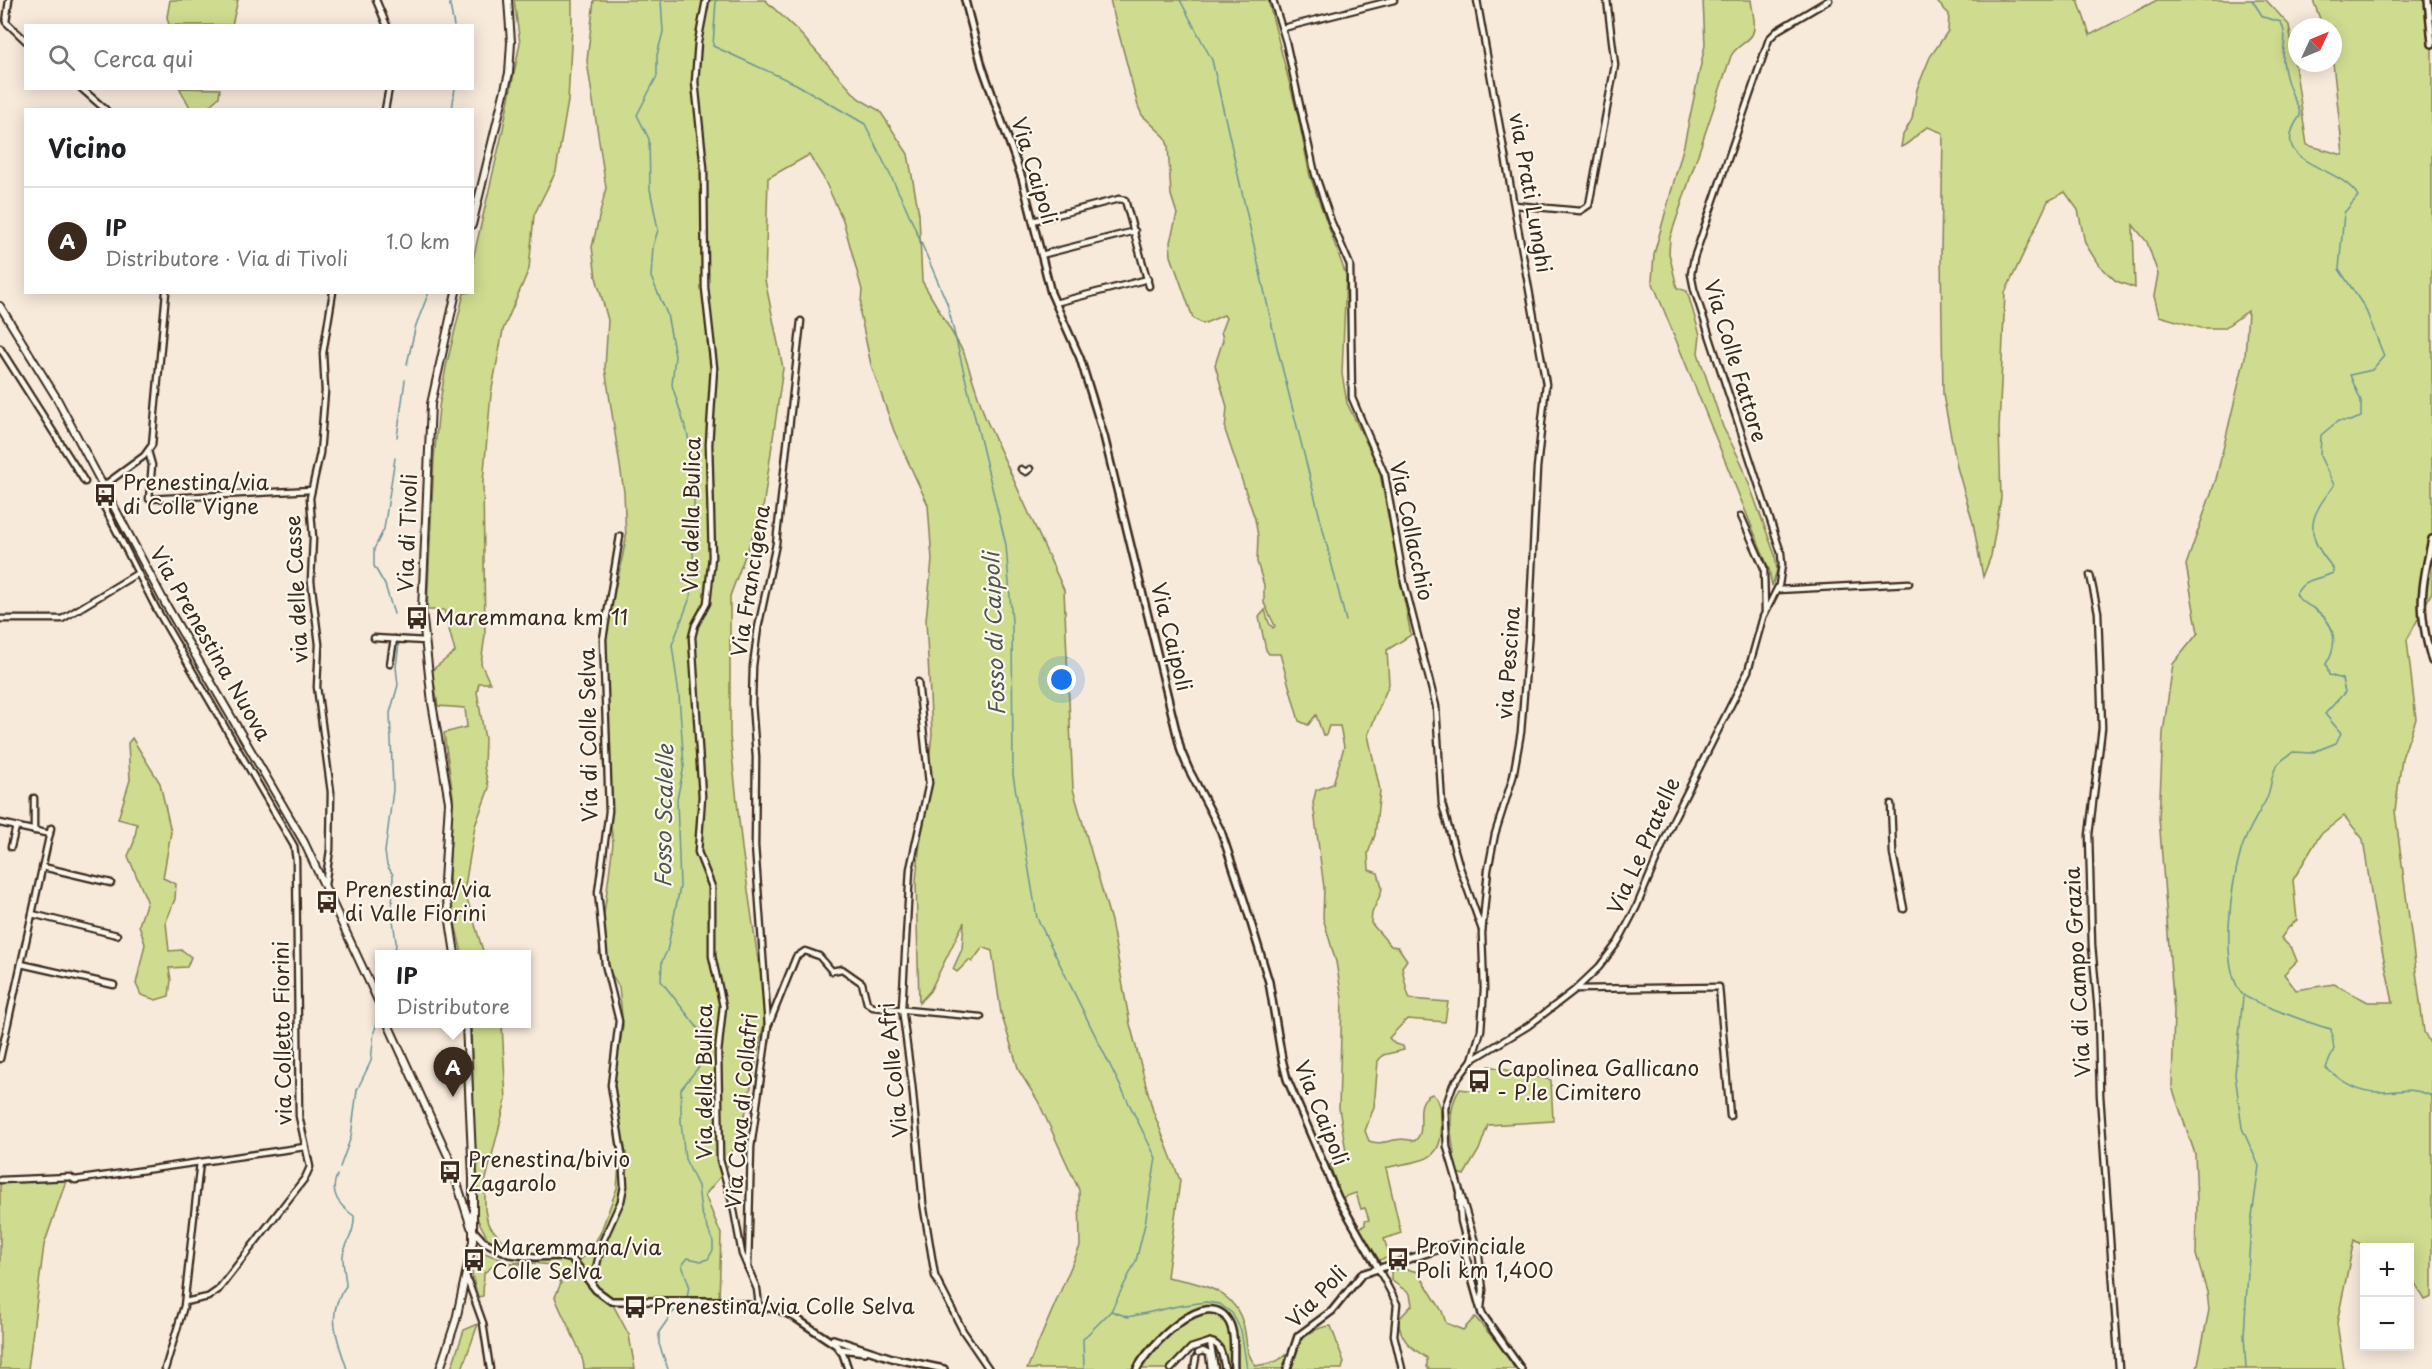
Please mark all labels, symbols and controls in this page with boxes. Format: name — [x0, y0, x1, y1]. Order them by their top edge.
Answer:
north arrow — [2288, 18, 2342, 72]
search box — [24, 24, 474, 90]
icon: search — [45, 41, 78, 74]
text: Cerca qui — [93, 41, 193, 74]
street label: via Prati Lunghi — [1502, 110, 1562, 275]
street label: Via Caipoli — [1004, 113, 1067, 228]
text: Vicino — [48, 128, 126, 167]
text: IP — [105, 210, 126, 243]
text: A — [60, 226, 75, 256]
text: 1.0 km — [386, 226, 450, 256]
text: Distributore · Via di Tivoli — [105, 243, 348, 273]
street label: Via Colle Fattore — [1697, 275, 1777, 446]
street label: Via della Bulica — [673, 436, 707, 593]
street label: Via Collacchio — [1383, 458, 1443, 603]
place label: Prenestina/via di Colle Vigne — [123, 465, 270, 521]
street label: Via di Tivoli — [388, 473, 424, 593]
bus stop icon: Prenestina/via di Colle Vigne — [92, 482, 118, 508]
street label: Via Francigena — [721, 502, 777, 659]
street label: via delle Casse — [275, 514, 315, 664]
street label: Via Prenestina Nuova — [143, 540, 281, 746]
water label: Fosso di Caipoli — [973, 549, 1012, 716]
street label: Via Caipoli — [1144, 579, 1202, 694]
place label: Maremmana km 11 — [435, 600, 628, 632]
bus stop icon: Maremmana km 11 — [404, 605, 430, 631]
street label: via Pescina — [1487, 605, 1527, 720]
street label: Via di Colle Selva — [569, 648, 605, 822]
your location — [1047, 665, 1076, 694]
water label: Fosso Scalelle — [645, 743, 680, 888]
street label: Via Le Pratelle — [1598, 771, 1687, 919]
street label: Via di Campo Grazia — [2055, 866, 2097, 1078]
place label: Prenestina/via di Valle Fiorini — [345, 872, 492, 928]
bus stop icon: Prenestina/via di Valle Fiorini — [314, 889, 340, 915]
street label: via Colletto Fiorini — [263, 941, 299, 1125]
popup — [375, 950, 531, 1028]
text: IP — [396, 958, 417, 991]
text: Distributore — [396, 991, 510, 1021]
street label: Via Colle Afri — [869, 1001, 915, 1139]
street label: Via della Bulica — [687, 1003, 719, 1160]
street label: Via Cava di Collafri — [716, 1012, 765, 1210]
pin: A — [434, 1048, 472, 1097]
place label: Capolinea Gallicano - P.le Cimitero — [1497, 1051, 1699, 1107]
street label: Via Caipoli — [1287, 1055, 1358, 1170]
bus stop icon: Capolinea Gallicano - P.le Cimitero — [1466, 1068, 1492, 1094]
place label: Prenestina/bivio Zagarolo — [468, 1142, 630, 1198]
bus stop icon: Prenestina/bivio Zagarolo — [437, 1159, 463, 1185]
place label: Provinciale Poli km 1,400 — [1416, 1229, 1554, 1285]
place label: Maremmana/via Colle Selva — [492, 1230, 662, 1286]
map controls — [2360, 1243, 2414, 1351]
button: + — [2360, 1243, 2414, 1297]
bus stop icon: Provinciale Poli km 1,400 — [1385, 1246, 1411, 1272]
bus stop icon: Maremmana/via Colle Selva — [461, 1247, 487, 1273]
street label: Via Poli — [1278, 1257, 1354, 1334]
place label: Prenestina/via Colle Selva — [653, 1289, 915, 1321]
bus stop icon: Prenestina/via Colle Selva — [622, 1294, 648, 1320]
button: − — [2360, 1297, 2414, 1351]

